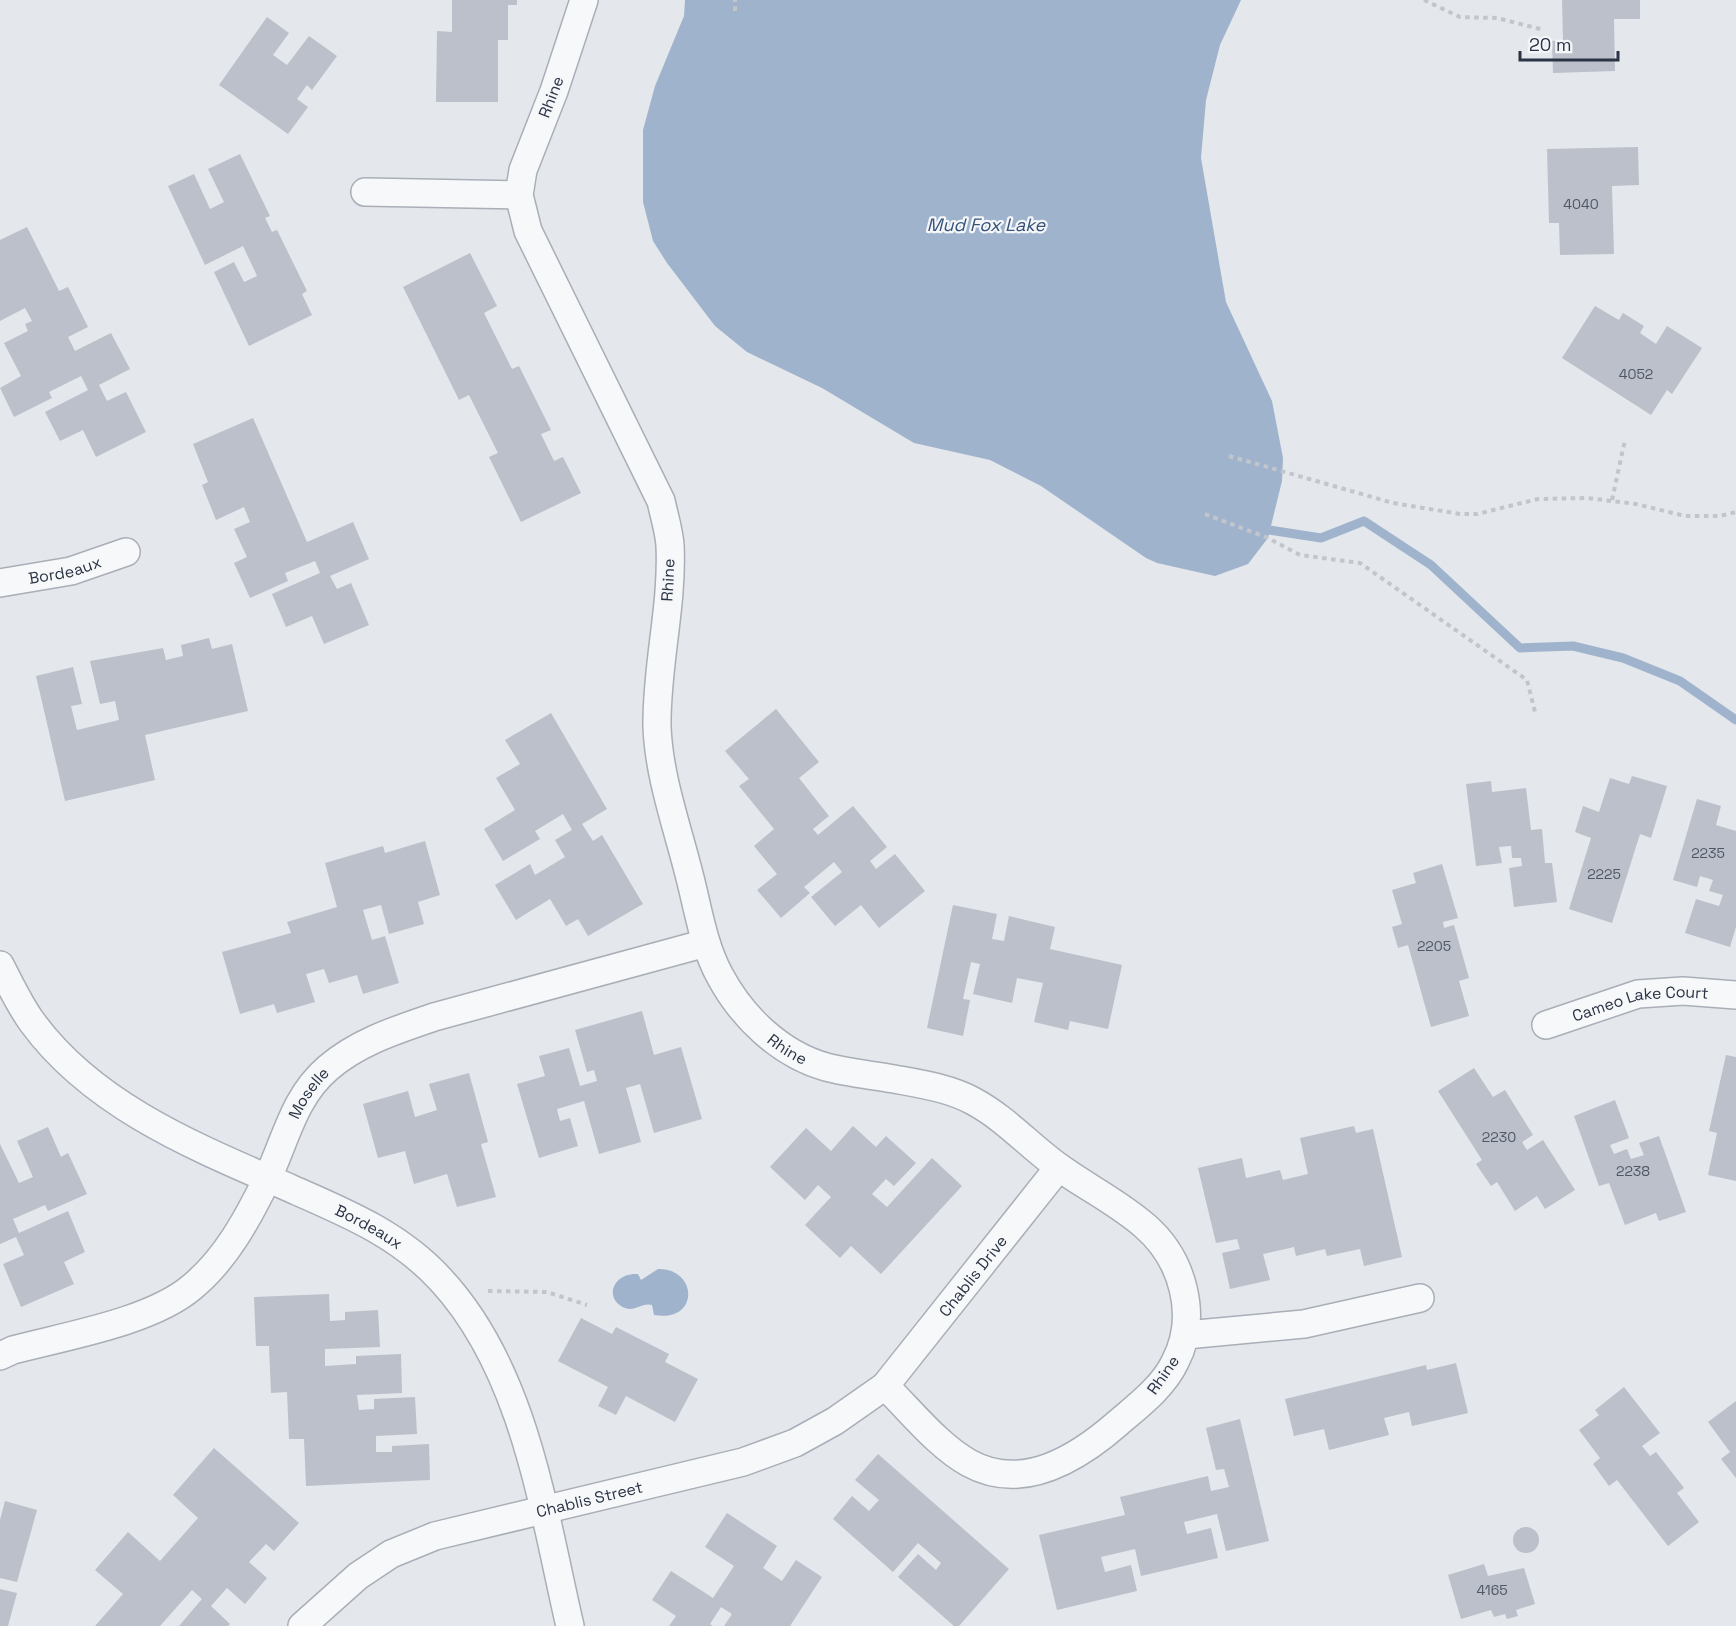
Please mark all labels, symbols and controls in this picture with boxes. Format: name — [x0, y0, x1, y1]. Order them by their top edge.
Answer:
scale bar — [1520, 24, 1618, 62]
text: 20 m — [1529, 33, 1572, 56]
street label: Rhine — [533, 73, 569, 121]
house number: 4040 — [1563, 195, 1599, 213]
water label: Mud Fox Lake — [927, 213, 1046, 236]
house number: 4052 — [1619, 365, 1653, 383]
street label: Bordeaux — [27, 551, 104, 589]
street label: Rhine — [656, 558, 680, 602]
house number: 2235 — [1691, 844, 1725, 862]
house number: 2225 — [1587, 865, 1621, 883]
house number: 2205 — [1417, 937, 1451, 955]
street label: Cameo Lake Court — [1569, 980, 1709, 1026]
street label: Rhine — [763, 1029, 811, 1069]
street label: Moselle — [283, 1062, 333, 1122]
house number: 2230 — [1482, 1128, 1516, 1146]
house number: 2238 — [1616, 1162, 1650, 1180]
street label: Bordeaux — [332, 1199, 407, 1254]
street label: Chablis Drive — [934, 1231, 1011, 1321]
street label: Rhine — [1142, 1351, 1184, 1399]
street label: Chablis Street — [534, 1476, 645, 1522]
house number: 4165 — [1476, 1581, 1508, 1599]

